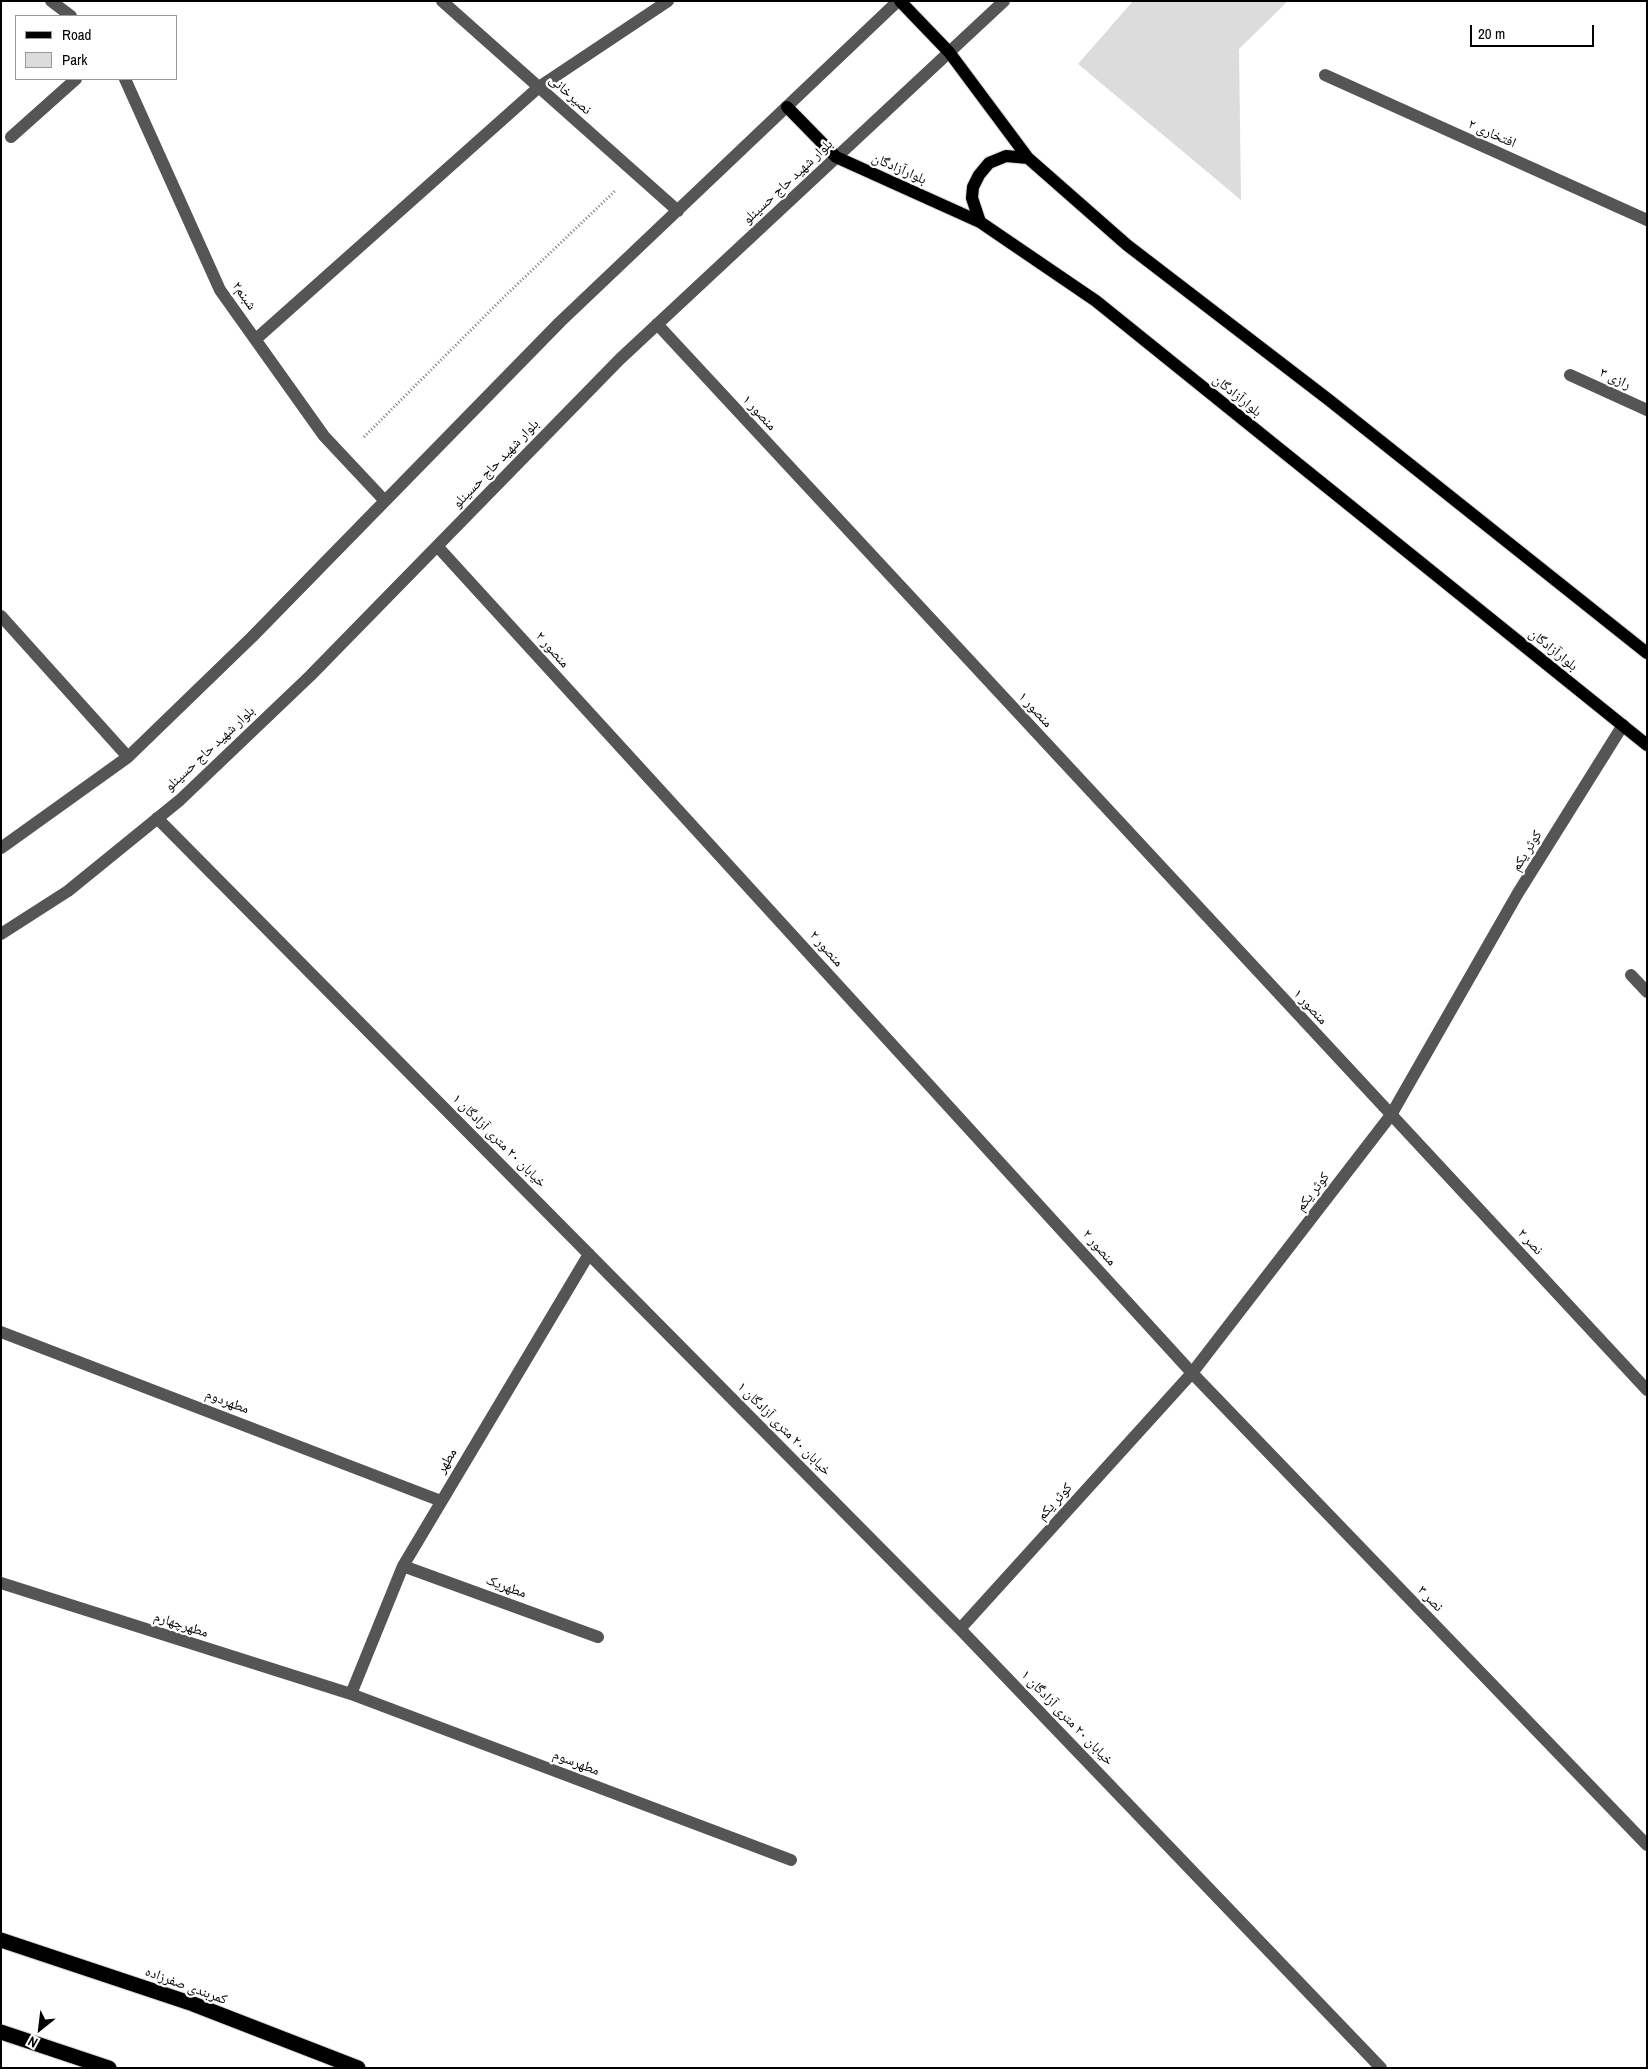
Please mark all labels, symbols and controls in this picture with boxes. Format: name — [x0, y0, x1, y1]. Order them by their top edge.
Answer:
legend — [15, 15, 178, 80]
scale bar — [1473, 15, 1597, 47]
text: 20 m — [1478, 23, 1505, 44]
text: Road — [62, 24, 91, 45]
text: Park — [62, 49, 87, 70]
street label: نصیرخانی — [545, 72, 595, 118]
street label: افتخاری ۲ — [1465, 116, 1519, 152]
street label: بلوار شهید حاج حسینلو — [739, 136, 837, 228]
street label: بلوارآزادگان — [869, 150, 929, 188]
street label: شبنم۲ — [228, 278, 260, 314]
street label: رازی ۳ — [1597, 365, 1633, 393]
street label: بلوارآزادگان — [1209, 371, 1265, 421]
street label: منصور ۱ — [738, 392, 780, 434]
street label: بلوار شهید حاج حسینلو — [449, 416, 543, 512]
street label: بلوارآزادگان — [1525, 625, 1581, 675]
street label: منصور ۲ — [531, 628, 573, 672]
street label: منصور ۱ — [1014, 689, 1056, 731]
street label: بلوار شهید حاج حسینلو — [161, 703, 259, 795]
street label: کوثر یکم — [1508, 828, 1546, 874]
street label: منصور ۲ — [805, 927, 847, 971]
street label: منصور ۱ — [1289, 986, 1331, 1028]
street label: ۱ خیابان ۲۰ متری آزادگان — [449, 1091, 549, 1191]
street label: کوثر یکم — [1293, 1169, 1333, 1215]
street label: نصر ۲ — [1514, 1225, 1546, 1259]
street label: منصور ۲ — [1078, 1226, 1120, 1270]
street label: ۱ خیابان ۲۰ متری آزادگان — [734, 1379, 834, 1479]
street label: مطهردوم — [203, 1386, 251, 1418]
street label: مطهر — [433, 1445, 461, 1477]
street label: کوثر یکم — [1034, 1480, 1076, 1524]
street label: مطهریک — [483, 1572, 529, 1602]
street label: نصر ۳ — [1414, 1582, 1446, 1616]
street label: مطهرچهارم — [152, 1608, 210, 1642]
street label: ۱ خیابان ۲۰ متری آزادگان — [1017, 1667, 1117, 1769]
street label: مطهرسوم — [550, 1746, 602, 1780]
street label: کمربندی صفرزاده — [143, 1963, 229, 2009]
north arrow — [15, 2004, 65, 2054]
text: N — [25, 2032, 41, 2052]

